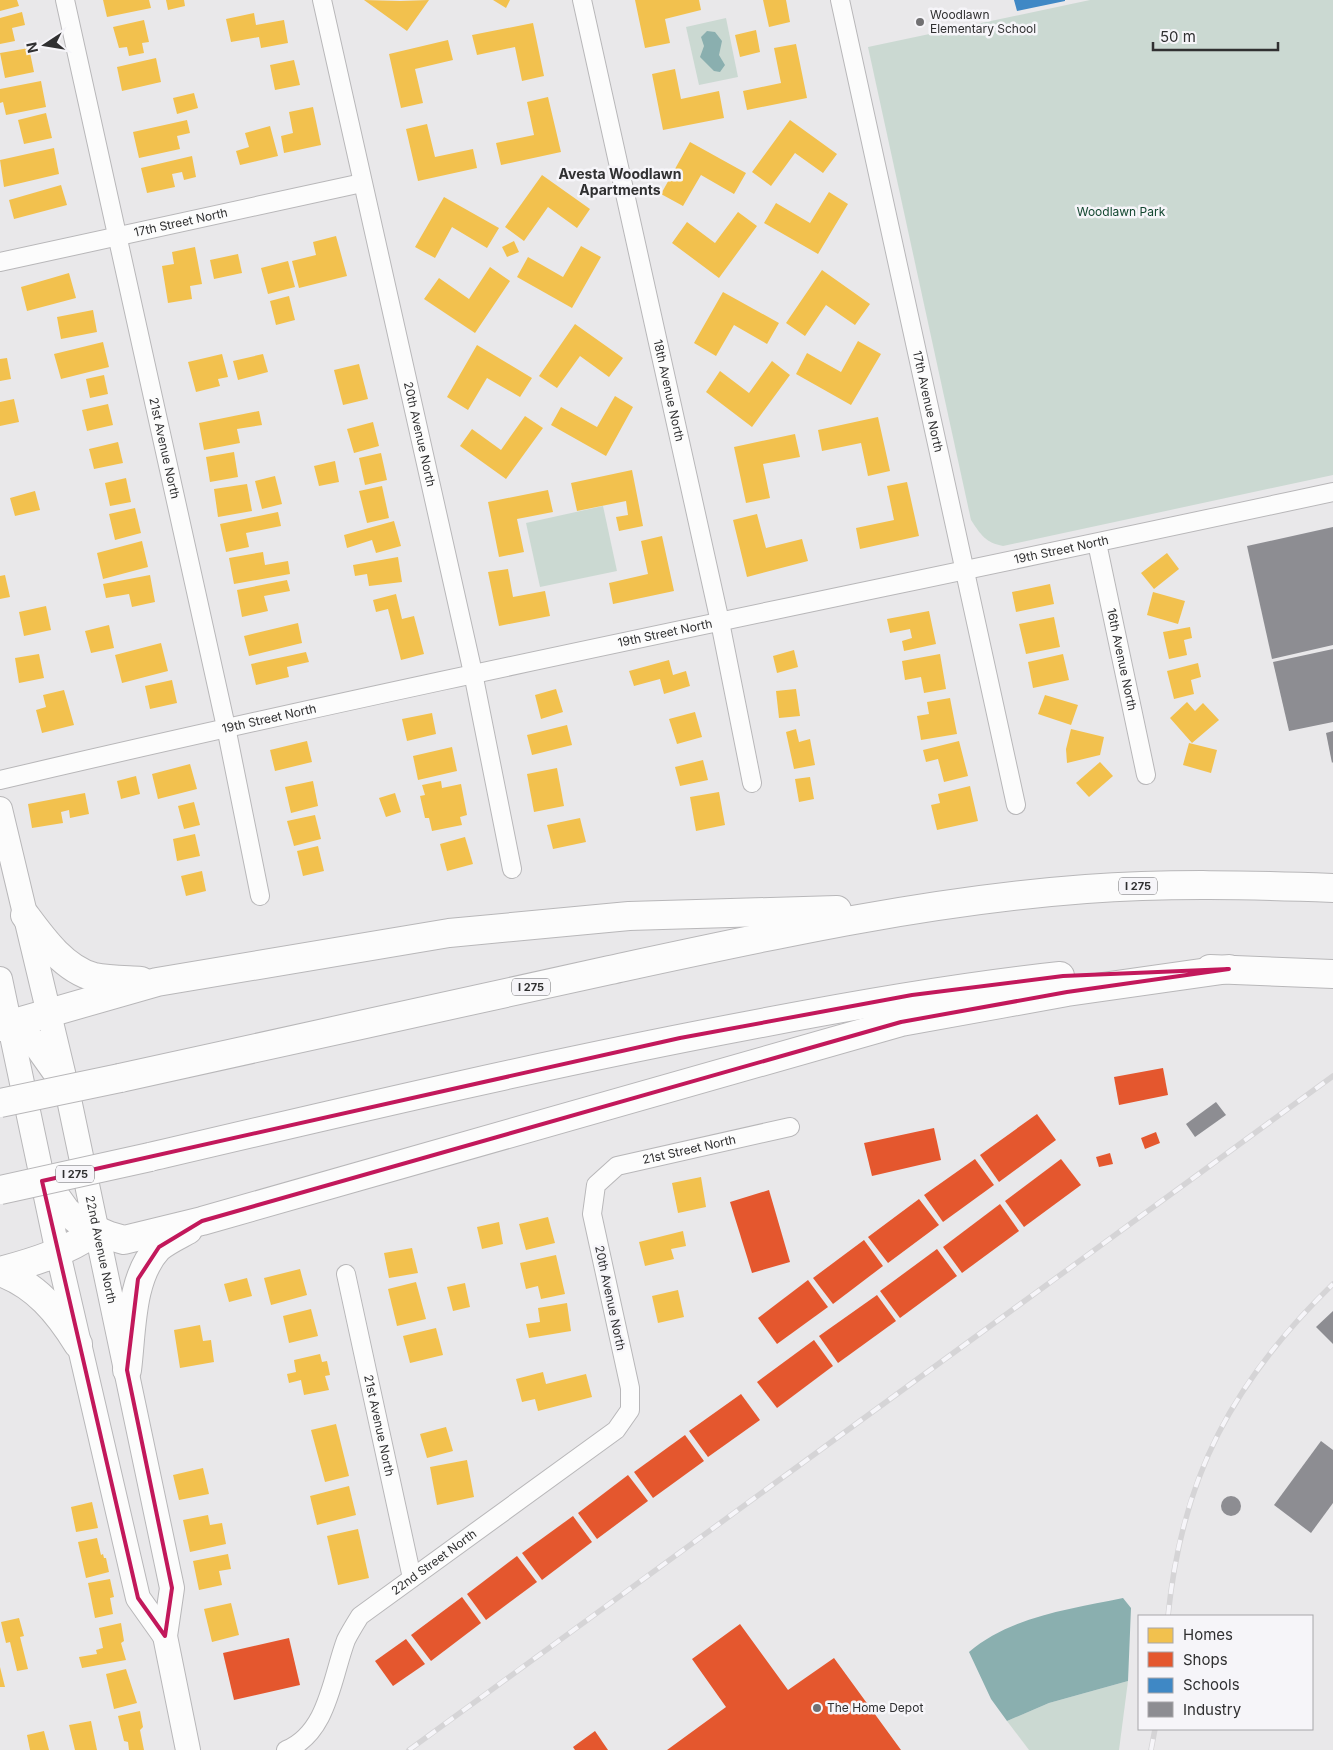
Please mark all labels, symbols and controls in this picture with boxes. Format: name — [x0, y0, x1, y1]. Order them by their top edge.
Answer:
place label: Woodlawn Elementary School — [930, 7, 1036, 36]
marker: Woodlawn Elementary School — [914, 16, 926, 28]
north arrow — [20, 20, 70, 70]
scale bar — [1153, 20, 1278, 52]
text: 50 m — [1160, 27, 1196, 46]
text: N — [22, 41, 41, 55]
district label: Avesta Woodlawn Apartments — [559, 165, 681, 198]
park label: Woodlawn Park — [1077, 204, 1166, 219]
street label: 17th Street North — [132, 205, 229, 240]
street label: 18th Avenue North — [651, 338, 688, 443]
street label: 17th Avenue North — [910, 349, 947, 454]
street label: 20th Avenue North — [401, 380, 439, 488]
street label: 21st Avenue North — [146, 396, 183, 500]
street label: 19th Street North — [1013, 532, 1110, 567]
street label: 16th Avenue North — [1104, 607, 1140, 712]
street label: 19th Street North — [616, 615, 714, 650]
street label: 19th Street North — [220, 700, 318, 736]
road number: I 275 — [1119, 878, 1157, 894]
road number: I 275 — [512, 979, 550, 996]
street label: 21st Street North — [641, 1131, 737, 1167]
road number: I 275 — [56, 1166, 94, 1182]
street label: 22nd Avenue North — [82, 1194, 120, 1305]
street label: 20th Avenue North — [592, 1244, 629, 1352]
street label: 21st Avenue North — [361, 1373, 398, 1478]
street label: 22nd Street North — [388, 1526, 479, 1598]
legend — [1138, 1615, 1313, 1730]
text: Homes — [1183, 1625, 1233, 1644]
text: Shops — [1183, 1650, 1228, 1669]
text: Schools — [1183, 1675, 1240, 1694]
place label: The Home Depot — [827, 1700, 923, 1715]
text: Industry — [1183, 1700, 1242, 1719]
marker: The Home Depot — [811, 1702, 823, 1714]

